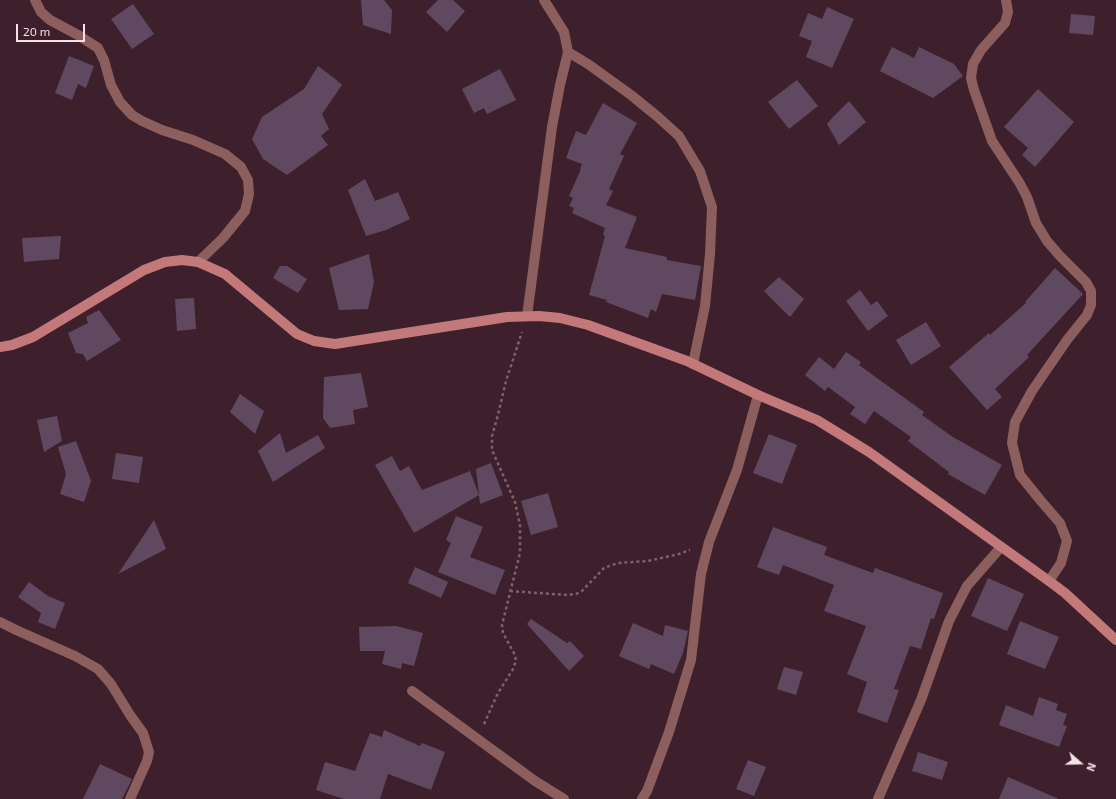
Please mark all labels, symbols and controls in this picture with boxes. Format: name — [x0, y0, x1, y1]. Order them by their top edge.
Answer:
scale bar — [18, 16, 87, 42]
text: 20 m — [23, 24, 50, 38]
north arrow — [1060, 743, 1100, 783]
text: N — [1084, 761, 1099, 773]

